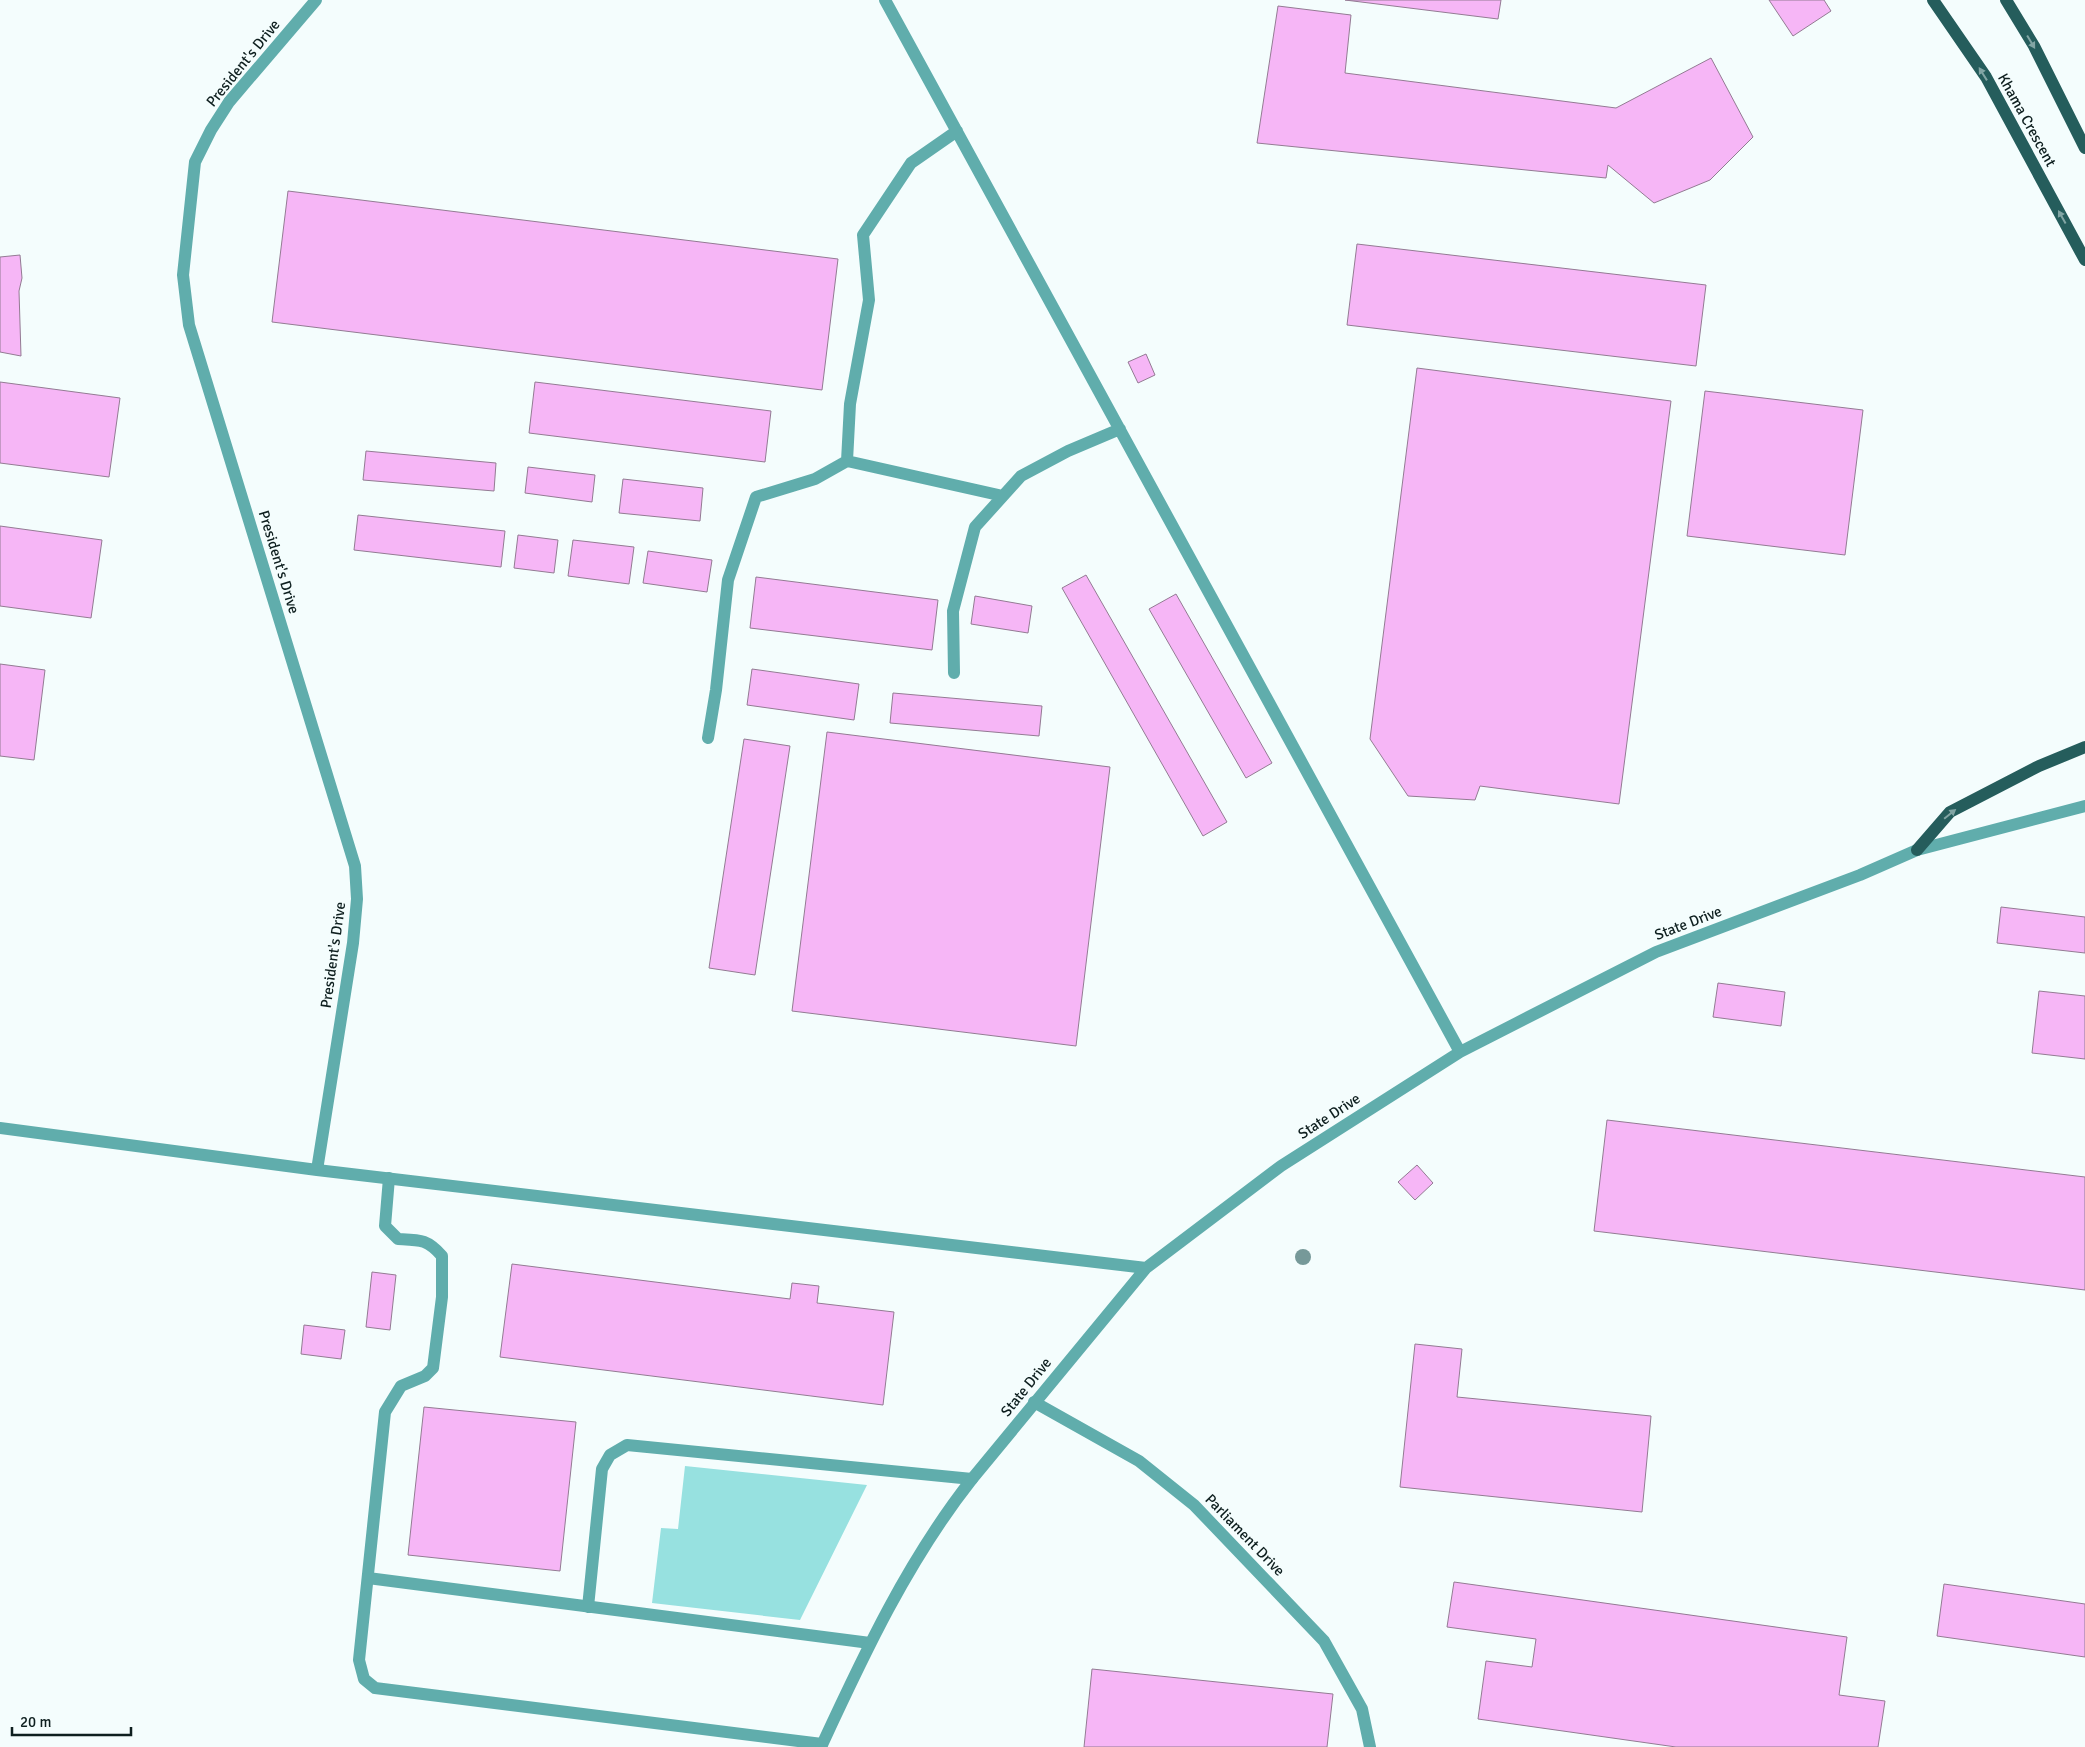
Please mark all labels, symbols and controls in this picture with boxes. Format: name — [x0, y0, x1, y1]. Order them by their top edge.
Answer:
street label: President's Drive — [202, 16, 284, 110]
one-way arrow — [2027, 35, 2036, 48]
one-way arrow — [1979, 68, 1988, 81]
street label: Khama Crescent — [1994, 70, 2060, 170]
one-way arrow — [2057, 210, 2066, 223]
street label: President's Drive — [255, 508, 303, 616]
one-way arrow — [1944, 809, 1957, 820]
street label: President's Drive — [317, 901, 349, 1009]
street label: State Drive — [1652, 902, 1724, 944]
street label: State Drive — [1295, 1089, 1363, 1143]
street label: State Drive — [997, 1354, 1055, 1420]
street label: Parliament Drive — [1201, 1490, 1289, 1580]
scale bar — [12, 1704, 131, 1736]
text: 20 m — [20, 1713, 51, 1731]

